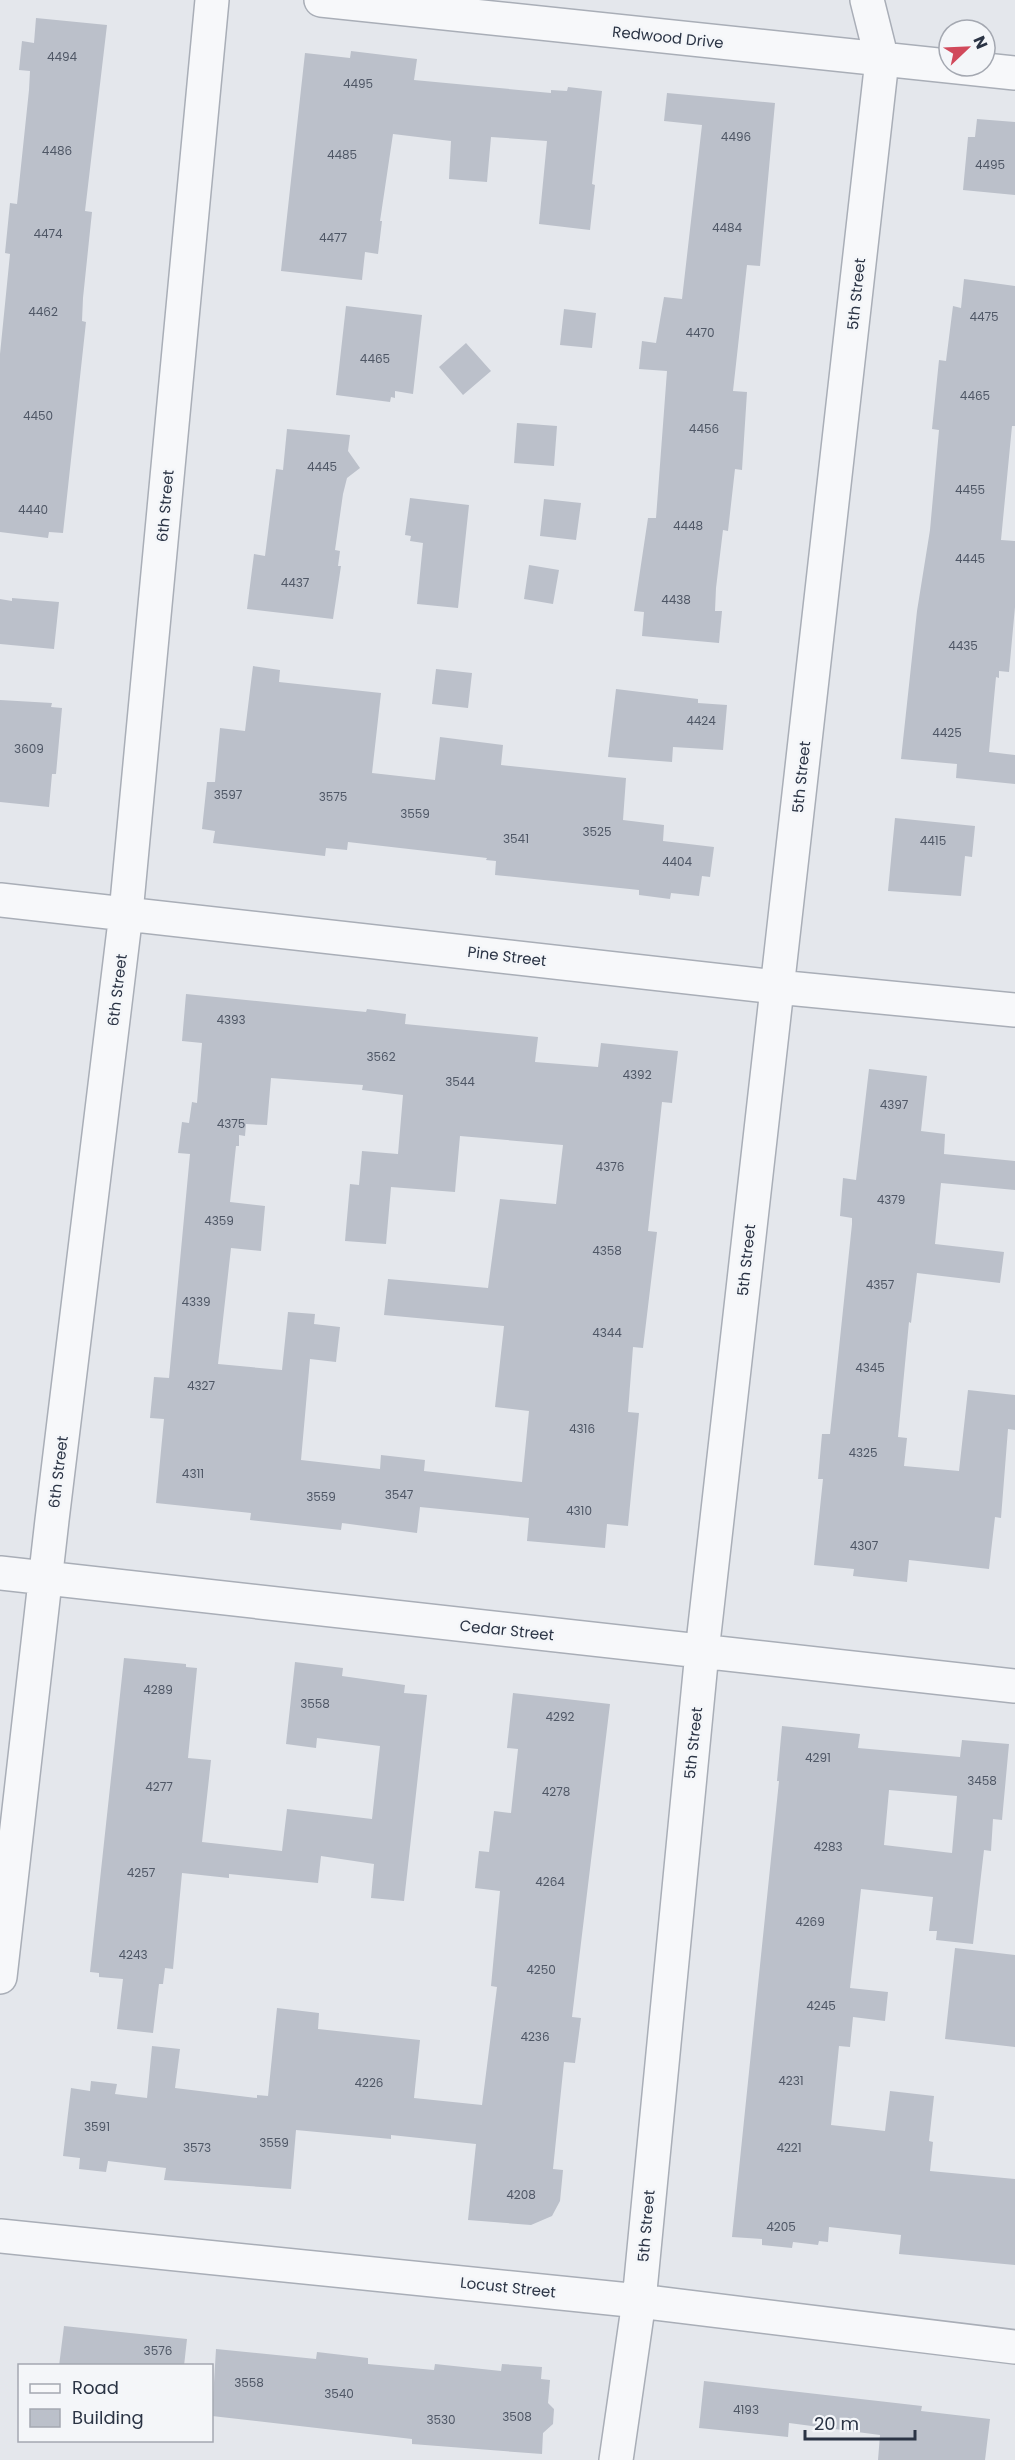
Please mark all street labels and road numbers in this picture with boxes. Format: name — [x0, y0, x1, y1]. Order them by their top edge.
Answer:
street label: Redwood Drive — [611, 21, 725, 53]
street label: 5th Street — [842, 257, 870, 331]
street label: 6th Street — [151, 469, 179, 543]
street label: 5th Street — [787, 740, 815, 814]
street label: Pine Street — [466, 941, 548, 971]
street label: 6th Street — [102, 953, 132, 1027]
street label: 5th Street — [732, 1223, 760, 1297]
street label: 6th Street — [43, 1435, 73, 1509]
street label: Cedar Street — [459, 1615, 555, 1645]
street label: 5th Street — [679, 1706, 707, 1780]
street label: 5th Street — [632, 2189, 660, 2263]
street label: Locust Street — [459, 2272, 557, 2302]

